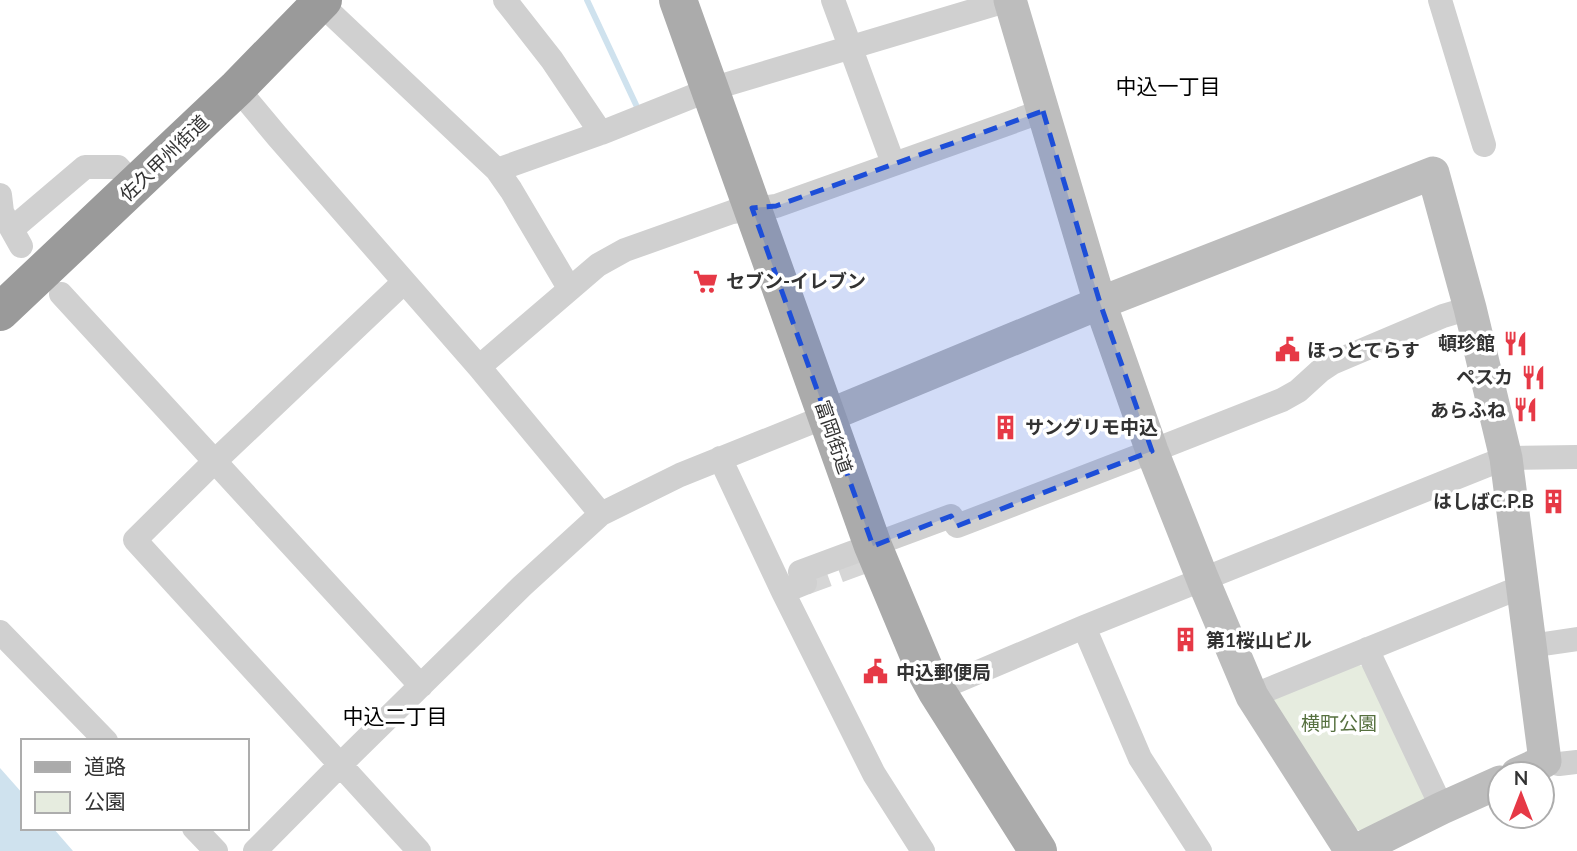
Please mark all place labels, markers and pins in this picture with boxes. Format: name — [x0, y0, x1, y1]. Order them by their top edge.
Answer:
supermarket icon: セブン-イレブン — [692, 267, 720, 295]
place label: セブン-イレブン — [726, 269, 866, 292]
restaurant icon: 頓珍館 — [1501, 329, 1529, 357]
place label: 頓珍館 — [1438, 331, 1495, 354]
public building icon: ほっとてらす — [1273, 336, 1301, 364]
place label: ほっとてらす — [1307, 338, 1420, 361]
restaurant icon: ペスカ — [1519, 363, 1547, 391]
place label: ペスカ — [1456, 365, 1513, 388]
restaurant icon: あらふね — [1512, 396, 1540, 424]
place label: あらふね — [1430, 398, 1506, 421]
building icon: サングリモ中込 — [991, 413, 1019, 441]
place label: サングリモ中込 — [1025, 415, 1158, 438]
building icon: はしばC.P.B — [1540, 487, 1568, 515]
place label: はしばC.P.B — [1433, 489, 1534, 512]
building icon: 第1桜山ビル — [1172, 626, 1200, 654]
place label: 第1桜山ビル — [1206, 628, 1312, 651]
public building icon: 中込郵便局 — [862, 658, 890, 686]
place label: 中込郵便局 — [896, 660, 991, 683]

